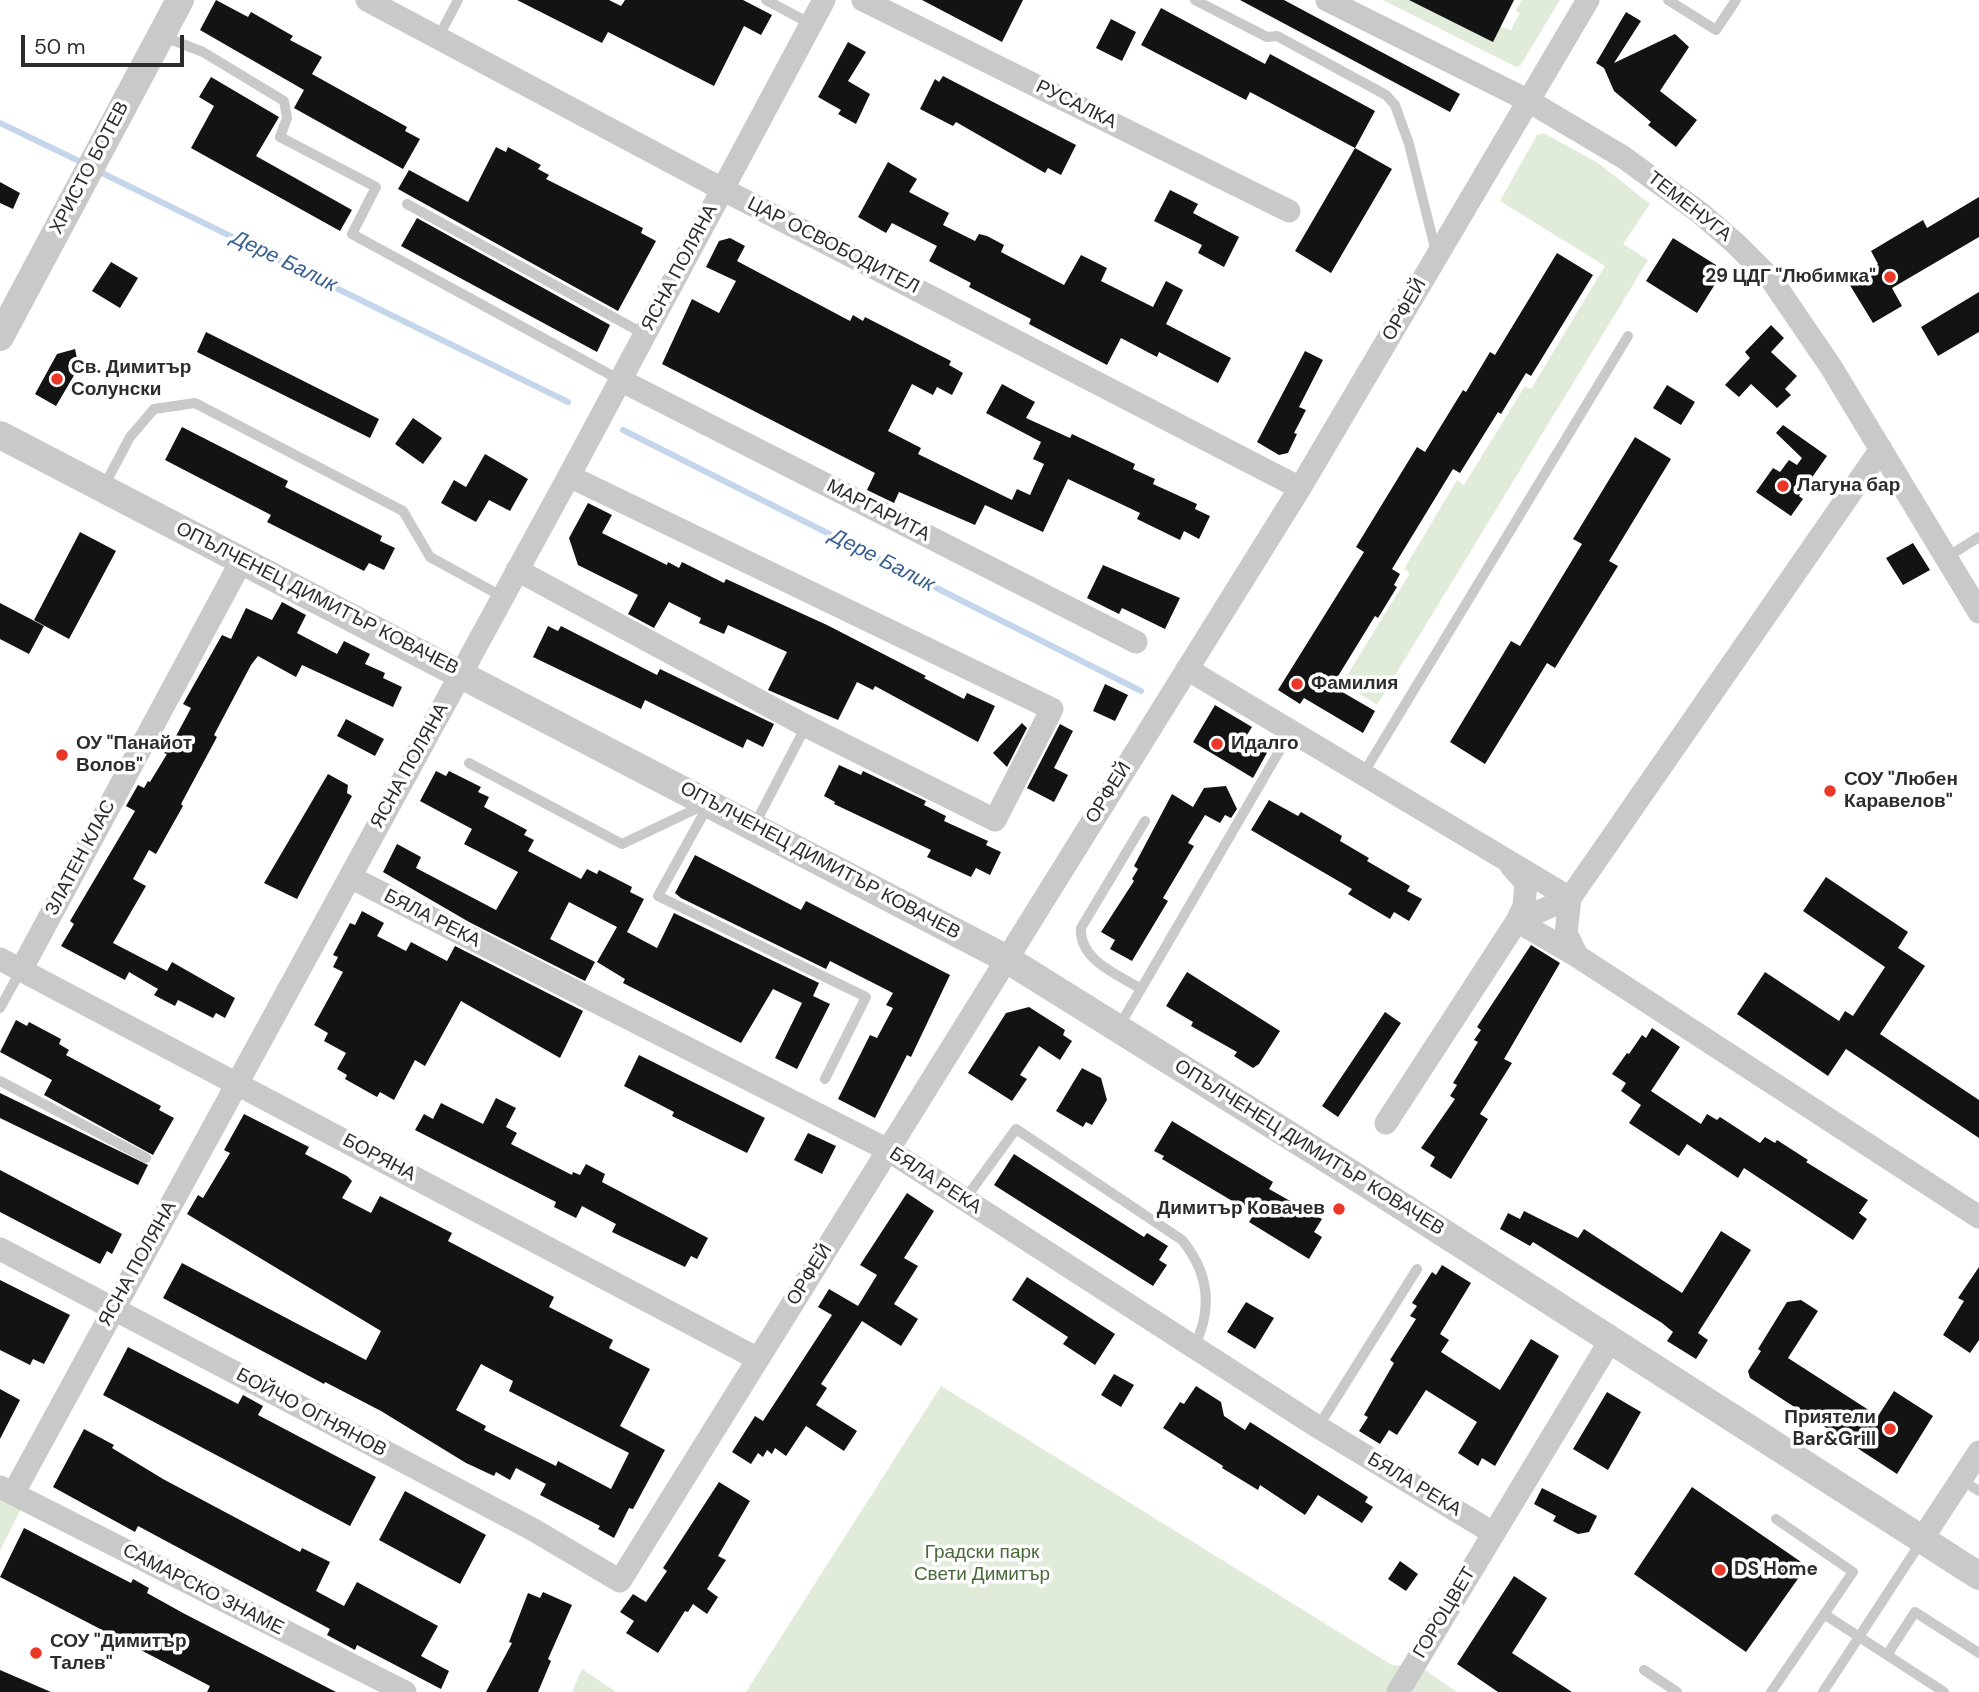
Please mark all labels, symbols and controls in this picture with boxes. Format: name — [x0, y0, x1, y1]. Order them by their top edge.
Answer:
scale bar — [24, 21, 187, 65]
text: 50 m — [34, 33, 85, 61]
street label: РУСАЛКА — [1032, 76, 1120, 134]
street label: ХРИСТО БОТЕВ — [46, 98, 134, 238]
street label: ТЕМЕНУГА — [1642, 167, 1736, 247]
street label: ЦАР ОСВОБОДИТЕЛ — [743, 193, 923, 299]
street label: ЯСНА ПОЛЯНА — [637, 201, 723, 335]
water label: Дере Балик — [227, 226, 341, 298]
place label: 29 ЦДГ "Любимка" — [1705, 266, 1876, 288]
marker: 29 ЦДГ "Любимка" — [1882, 269, 1898, 285]
street label: ОРФЕЙ — [1378, 275, 1432, 345]
place label: Св. Димитър Солунски — [71, 357, 191, 401]
marker: Св. Димитър Солунски — [49, 371, 65, 387]
street label: МАРГАРИТА — [823, 475, 933, 547]
place label: Лагуна бар — [1797, 475, 1900, 497]
marker: Лагуна бар — [1775, 478, 1791, 494]
street label: ОПЪЛЧЕНЕЦ ДИМИТЪР КОВАЧЕВ — [172, 518, 462, 680]
water label: Дере Балик — [825, 524, 939, 598]
place label: Фамилия — [1311, 673, 1398, 695]
marker: Фамилия — [1289, 676, 1305, 692]
street label: ЯСНА ПОЛЯНА — [366, 699, 454, 833]
place label: ОУ "Панайот Волов" — [76, 733, 192, 777]
place label: Идалго — [1231, 733, 1299, 755]
marker: Идалго — [1209, 736, 1225, 752]
marker: ОУ "Панайот Волов" — [54, 747, 70, 763]
street label: ОРФЕЙ — [1081, 758, 1137, 828]
place label: СОУ "Любен Каравелов" — [1844, 769, 1958, 813]
street label: ОПЪЛЧЕНЕЦ ДИМИТЪР КОВАЧЕВ — [676, 777, 964, 945]
marker: СОУ "Любен Каравелов" — [1822, 783, 1838, 799]
street label: ЗЛАТЕН КЛАС — [41, 796, 121, 920]
street label: БЯЛА РЕКА — [380, 885, 484, 953]
street label: ОПЪЛЧЕНЕЦ ДИМИТЪР КОВАЧЕВ — [1170, 1055, 1448, 1241]
street label: БОРЯНА — [339, 1129, 419, 1187]
street label: БЯЛА РЕКА — [885, 1143, 985, 1219]
street label: ЯСНА ПОЛЯНА — [94, 1197, 182, 1331]
place label: Димитър Ковачев — [1157, 1198, 1325, 1220]
marker: Димитър Ковачев — [1331, 1201, 1347, 1217]
street label: ОРФЕЙ — [782, 1240, 838, 1310]
street label: БОЙЧО ОГНЯНОВ — [232, 1364, 390, 1462]
place label: Приятели Bar&Grill — [1784, 1407, 1876, 1451]
marker: Приятели Bar&Grill — [1882, 1421, 1898, 1437]
street label: БЯЛА РЕКА — [1363, 1448, 1465, 1522]
street label: САМАРСКО ЗНАМЕ — [119, 1540, 287, 1640]
park label: Градски парк Свети Димитър — [914, 1542, 1050, 1586]
place label: DS Home — [1734, 1559, 1818, 1581]
marker: DS Home — [1712, 1562, 1728, 1578]
street label: ГОРОЦВЕТ — [1409, 1563, 1481, 1663]
place label: СОУ "Димитър Талев" — [50, 1631, 187, 1675]
marker: СОУ "Димитър Талев" — [28, 1645, 44, 1661]

